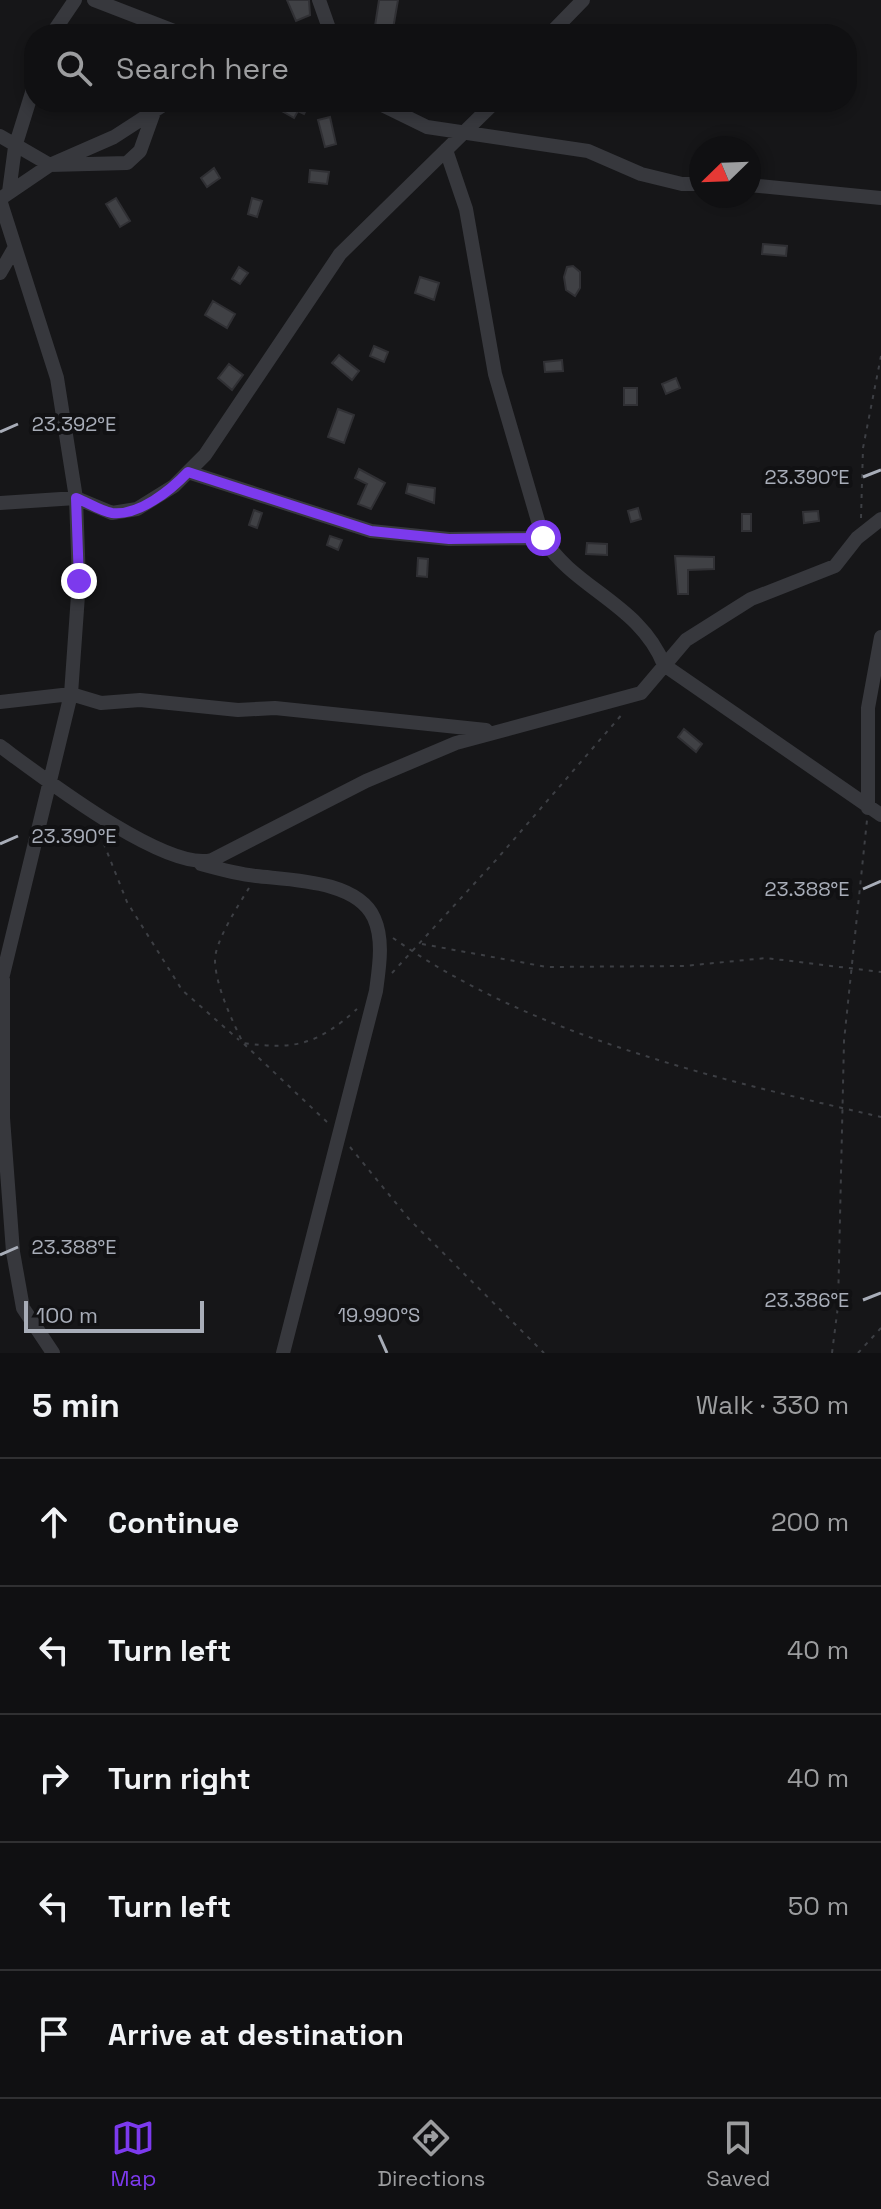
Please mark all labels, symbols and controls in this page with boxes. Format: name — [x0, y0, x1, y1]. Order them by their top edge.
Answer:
search box — [24, 24, 857, 112]
icon: search — [52, 46, 96, 90]
text: Search here — [116, 49, 289, 88]
north arrow — [689, 136, 761, 208]
text: 23.392°E — [32, 411, 116, 437]
text: 23.390°E — [764, 464, 850, 490]
route start — [525, 520, 561, 556]
route end — [61, 563, 97, 599]
text: 23.390°E — [31, 823, 117, 849]
text: 23.388°E — [764, 876, 850, 902]
text: 23.388°E — [31, 1234, 117, 1260]
text: 23.386°E — [765, 1287, 849, 1313]
scale bar — [24, 1297, 204, 1333]
text: 100 m — [36, 1301, 98, 1329]
text: 19.990°S — [338, 1302, 420, 1328]
text: 5 min — [32, 1384, 120, 1427]
text: Walk · 330 m — [696, 1388, 849, 1422]
icon: ahead — [32, 1500, 76, 1544]
text: Continue — [108, 1503, 239, 1542]
text: 200 m — [771, 1505, 849, 1539]
icon: left — [32, 1628, 76, 1672]
text: Turn left — [108, 1631, 231, 1670]
text: 40 m — [787, 1633, 849, 1667]
icon: right — [32, 1756, 76, 1800]
text: Turn right — [108, 1759, 251, 1798]
text: 40 m — [787, 1761, 849, 1795]
icon: left — [32, 1884, 76, 1928]
text: Turn left — [108, 1887, 231, 1926]
text: 50 m — [788, 1889, 849, 1923]
icon: arrive — [32, 2012, 76, 2056]
text: Arrive at destination — [108, 2015, 404, 2054]
tab: Map — [111, 2116, 156, 2192]
tab: Directions — [377, 2116, 485, 2192]
tab: Saved — [706, 2116, 770, 2192]

